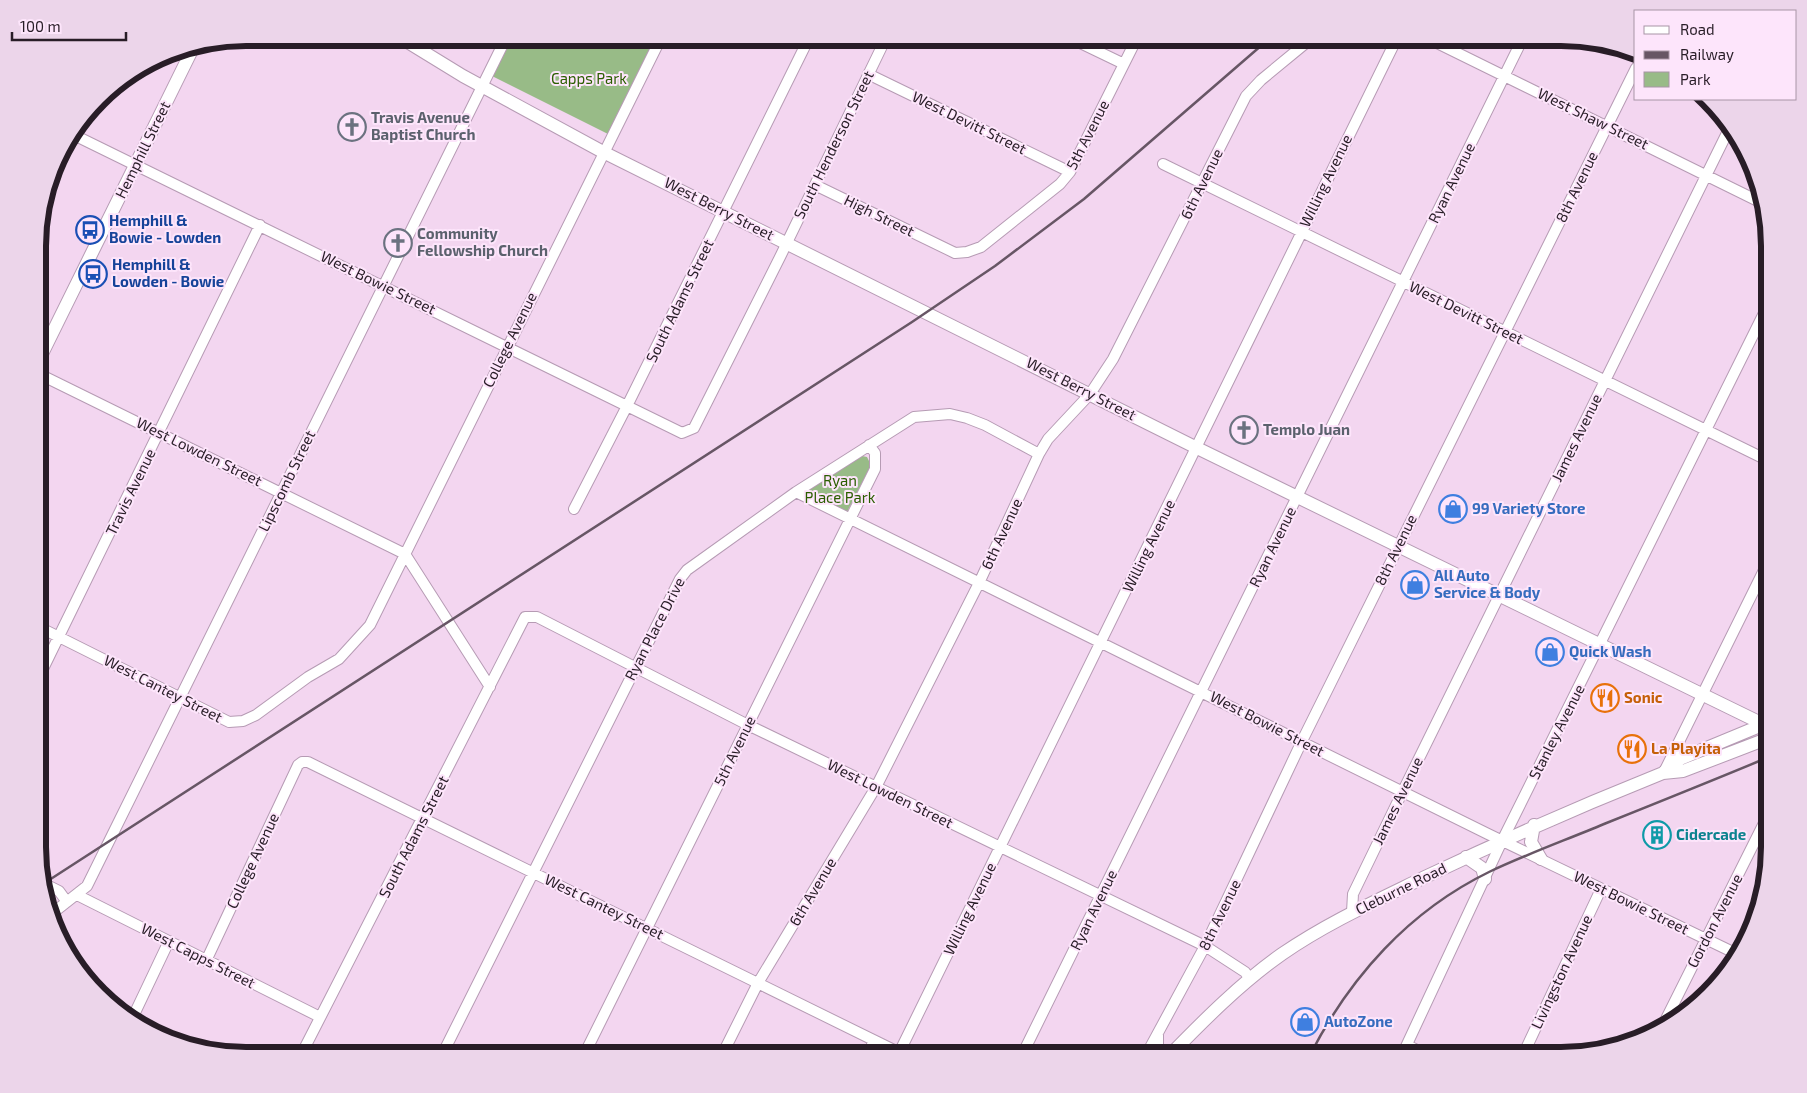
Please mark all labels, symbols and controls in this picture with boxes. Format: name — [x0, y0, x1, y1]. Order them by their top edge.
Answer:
scale bar — [12, 10, 126, 42]
legend — [1634, 10, 1797, 100]
text: 100 m — [20, 17, 61, 35]
text: Road — [1680, 20, 1715, 38]
text: Railway — [1680, 45, 1734, 63]
street label: South Henderson Street — [789, 67, 877, 222]
park label: Capps Park — [551, 69, 627, 87]
text: Park — [1680, 70, 1711, 88]
street label: West Shaw Street — [1535, 83, 1652, 153]
street label: West Devitt Street — [909, 87, 1030, 158]
street label: 5th Avenue — [1062, 97, 1112, 172]
street label: Hemphill Street — [111, 98, 174, 201]
place label: Travis Avenue Baptist Church — [371, 108, 475, 143]
church icon: Travis Avenue Baptist Church — [337, 112, 367, 142]
street label: Willing Avenue — [1295, 131, 1355, 230]
street label: Ryan Avenue — [1424, 139, 1478, 226]
street label: 6th Avenue — [1176, 145, 1226, 222]
street label: 8th Avenue — [1551, 148, 1601, 225]
street label: West Berry Street — [662, 173, 778, 244]
street label: High Street — [841, 190, 918, 240]
place label: Hemphill & Bowie - Lowden — [109, 211, 221, 246]
bus stop icon: Hemphill & Bowie - Lowden — [75, 215, 105, 245]
place label: Community Fellowship Church — [417, 224, 548, 259]
church icon: Community Fellowship Church — [383, 228, 413, 258]
street label: South Adams Street — [641, 236, 717, 365]
street label: West Bowie Street — [318, 246, 439, 318]
place label: Hemphill & Lowden - Bowie — [112, 255, 224, 290]
bus stop icon: Hemphill & Lowden - Bowie — [78, 259, 108, 289]
street label: West Devitt Street — [1406, 277, 1527, 348]
street label: College Avenue — [478, 289, 540, 390]
street label: West Berry Street — [1024, 353, 1140, 424]
street label: James Avenue — [1547, 391, 1605, 484]
street label: West Lowden Street — [134, 413, 265, 489]
church icon: Templo Juan — [1229, 415, 1259, 445]
place label: Templo Juan — [1263, 420, 1350, 438]
street label: Lipscomb Street — [254, 427, 318, 534]
street label: Travis Avenue — [101, 445, 159, 538]
park label: Ryan Place Park — [805, 471, 876, 506]
shop icon: 99 Variety Store — [1438, 494, 1468, 524]
street label: 6th Avenue — [977, 495, 1025, 572]
street label: Willing Avenue — [1118, 496, 1178, 595]
place label: 99 Variety Store — [1472, 499, 1585, 518]
street label: Ryan Avenue — [1245, 503, 1299, 590]
street label: 8th Avenue — [1370, 511, 1420, 588]
place label: All Auto Service & Body — [1434, 566, 1541, 602]
shop icon: All Auto Service & Body — [1400, 570, 1430, 600]
street label: Ryan Place Drive — [620, 574, 688, 683]
shop icon: Quick Wash — [1535, 637, 1565, 667]
place label: Quick Wash — [1569, 642, 1651, 661]
street label: West Cantey Street — [101, 650, 226, 726]
street label: Stanley Avenue — [1524, 681, 1588, 782]
restaurant icon: Sonic — [1590, 683, 1620, 713]
street label: West Bowie Street — [1207, 687, 1328, 760]
place label: Sonic — [1624, 688, 1663, 706]
street label: 5th Avenue — [709, 713, 759, 789]
restaurant icon: La Playita — [1617, 734, 1647, 764]
place label: La Playita — [1651, 739, 1721, 758]
street label: James Avenue — [1368, 754, 1426, 847]
street label: West Lowden Street — [825, 755, 956, 831]
street label: South Adams Street — [374, 772, 452, 901]
street label: College Avenue — [222, 810, 282, 911]
building icon: Cidercade — [1642, 820, 1672, 850]
place label: Cidercade — [1676, 825, 1746, 843]
street label: 6th Avenue — [785, 854, 839, 929]
street label: Cleburne Road — [1352, 858, 1449, 918]
street label: Willing Avenue — [939, 859, 999, 958]
street label: Ryan Avenue — [1066, 866, 1120, 953]
street label: West Bowie Street — [1571, 866, 1692, 938]
street label: West Cantey Street — [542, 869, 667, 943]
street label: Gordon Avenue — [1683, 871, 1745, 970]
street label: 8th Avenue — [1194, 876, 1244, 953]
street label: Livingston Avenue — [1527, 912, 1595, 1032]
street label: West Capps Street — [138, 919, 259, 992]
shop icon: AutoZone — [1290, 1007, 1320, 1037]
place label: AutoZone — [1324, 1012, 1393, 1030]

